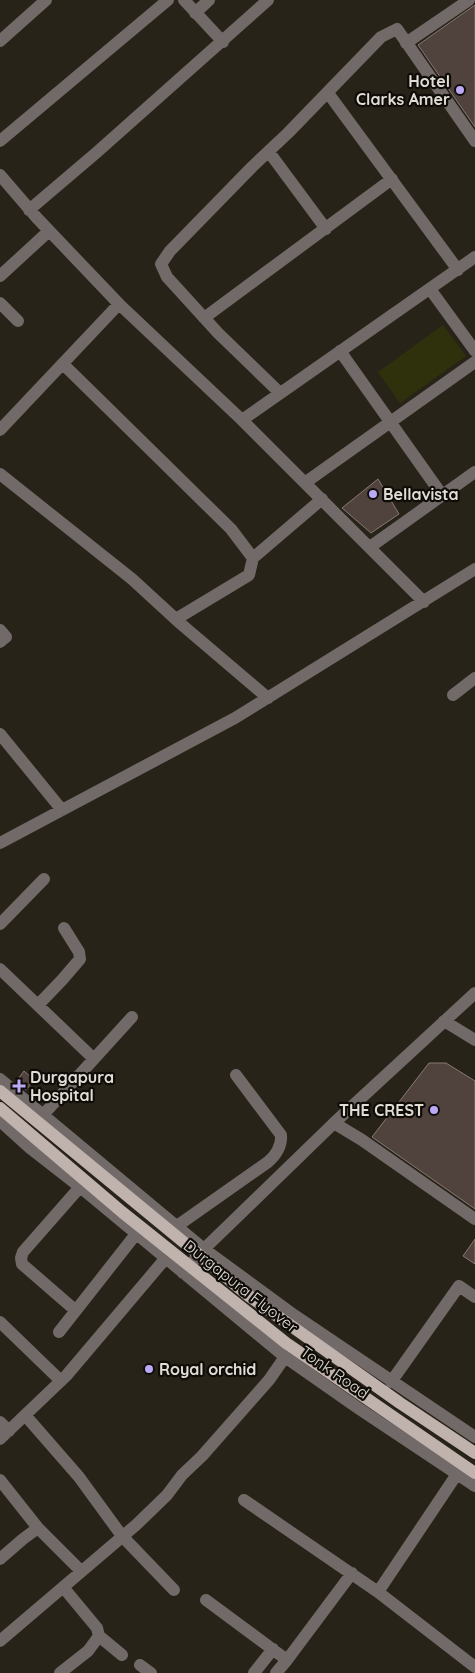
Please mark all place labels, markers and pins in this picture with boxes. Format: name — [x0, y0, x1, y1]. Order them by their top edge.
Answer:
place label: Hotel Clarks Amer — [356, 71, 450, 109]
marker: Hotel Clarks Amer — [454, 84, 466, 96]
place label: Bellavista — [383, 484, 458, 504]
marker: Bellavista — [367, 488, 379, 500]
place label: Durgapura Hospital — [30, 1067, 114, 1105]
marker: Durgapura Hospital — [12, 1079, 26, 1093]
place label: THE CREST — [339, 1100, 424, 1120]
marker: THE CREST — [428, 1104, 440, 1116]
place label: Royal orchid — [159, 1359, 256, 1379]
marker: Royal orchid — [143, 1363, 155, 1375]

